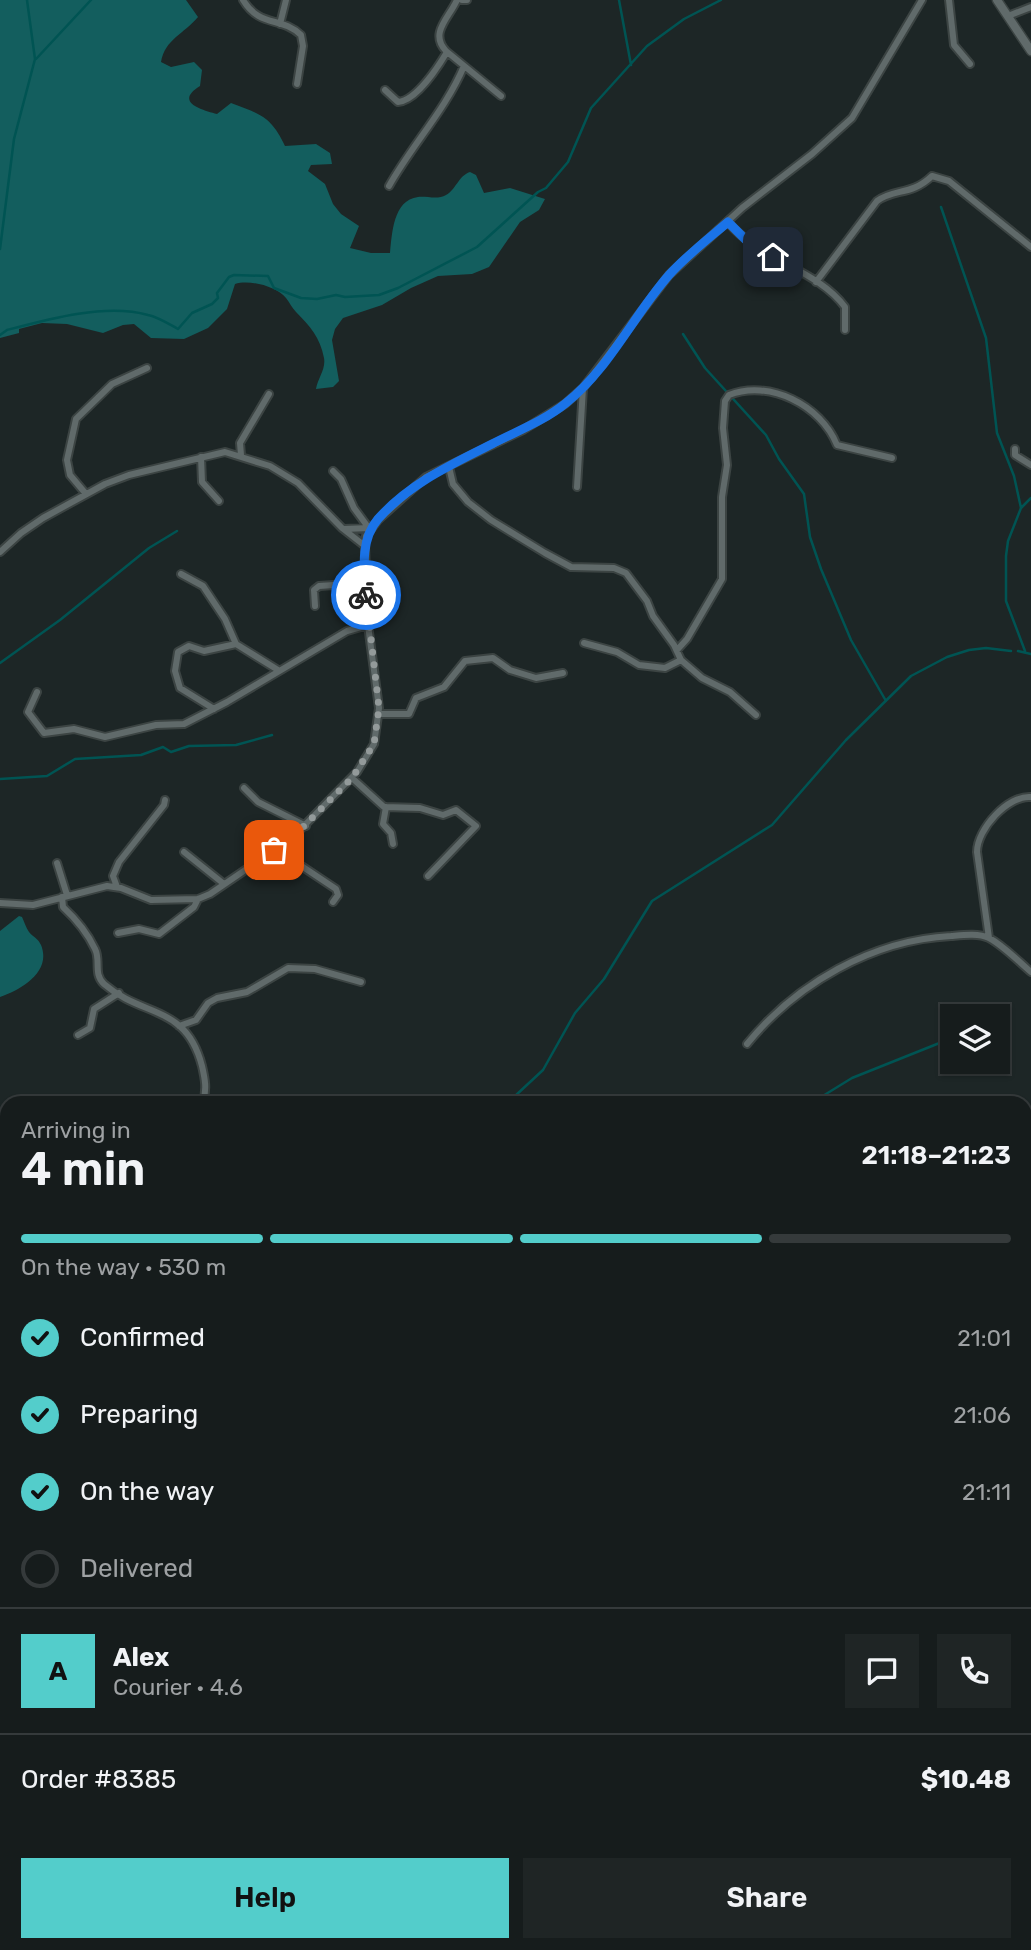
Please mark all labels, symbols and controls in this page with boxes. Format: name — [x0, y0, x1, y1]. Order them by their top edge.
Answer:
pin — [743, 227, 803, 287]
icon: home — [754, 238, 792, 276]
courier — [331, 560, 401, 630]
icon: bike — [347, 576, 385, 614]
pin — [244, 820, 304, 880]
icon: bag — [255, 831, 293, 869]
map controls — [940, 1004, 1010, 1074]
button: layers — [940, 1004, 1010, 1074]
text: Arriving in — [21, 1116, 131, 1144]
text: 21:18–21:23 — [861, 1140, 1011, 1171]
text: 4 min — [21, 1142, 145, 1197]
text: On the way · 530 m — [21, 1253, 226, 1281]
icon: check — [21, 1319, 59, 1357]
text: Confirmed — [80, 1322, 205, 1353]
text: 21:01 — [957, 1324, 1011, 1352]
icon: check — [21, 1396, 59, 1434]
text: Preparing — [80, 1399, 198, 1430]
text: 21:06 — [953, 1401, 1011, 1429]
icon: check — [21, 1473, 59, 1511]
text: On the way — [80, 1476, 214, 1507]
text: 21:11 — [962, 1478, 1011, 1506]
text: Delivered — [80, 1553, 193, 1584]
button: chat — [845, 1634, 919, 1708]
button: phone — [937, 1634, 1011, 1708]
text: Alex — [113, 1642, 169, 1673]
text: A — [49, 1656, 67, 1687]
text: Courier · 4.6 — [113, 1673, 243, 1701]
text: Order #8385 — [21, 1764, 176, 1795]
text: $10.48 — [921, 1764, 1011, 1795]
button: Help — [21, 1858, 509, 1938]
button: Share — [523, 1858, 1011, 1938]

